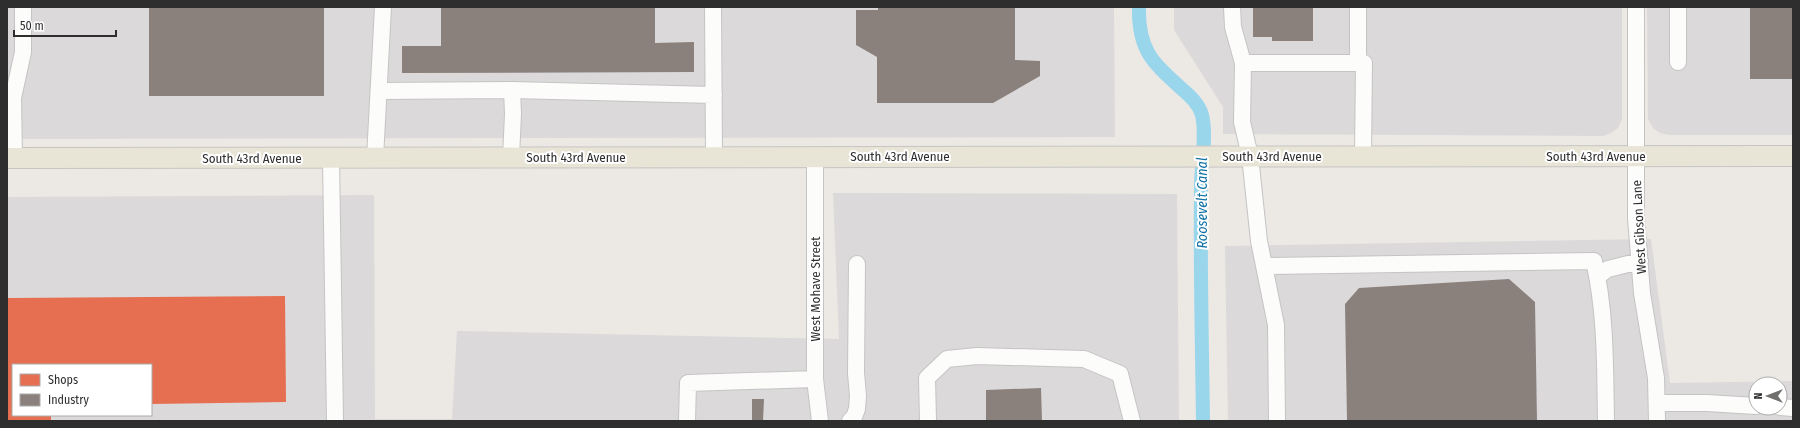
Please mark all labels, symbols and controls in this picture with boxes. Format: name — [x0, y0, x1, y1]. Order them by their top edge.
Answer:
scale bar — [14, 12, 116, 38]
text: 50 m — [20, 19, 44, 33]
street label: South 43rd Avenue — [850, 149, 950, 164]
street label: South 43rd Avenue — [1222, 149, 1322, 164]
street label: South 43rd Avenue — [1546, 149, 1646, 164]
street label: South 43rd Avenue — [526, 150, 626, 165]
street label: South 43rd Avenue — [202, 151, 302, 166]
water label: Roosevelt Canal — [1194, 157, 1211, 249]
street label: West Gibson Lane — [1629, 180, 1649, 274]
street label: West Mohave Street — [808, 236, 823, 342]
legend — [12, 364, 152, 416]
text: Shops — [48, 373, 78, 387]
north arrow — [1748, 376, 1788, 416]
text: Industry — [48, 393, 89, 407]
text: N — [1752, 393, 1765, 399]

